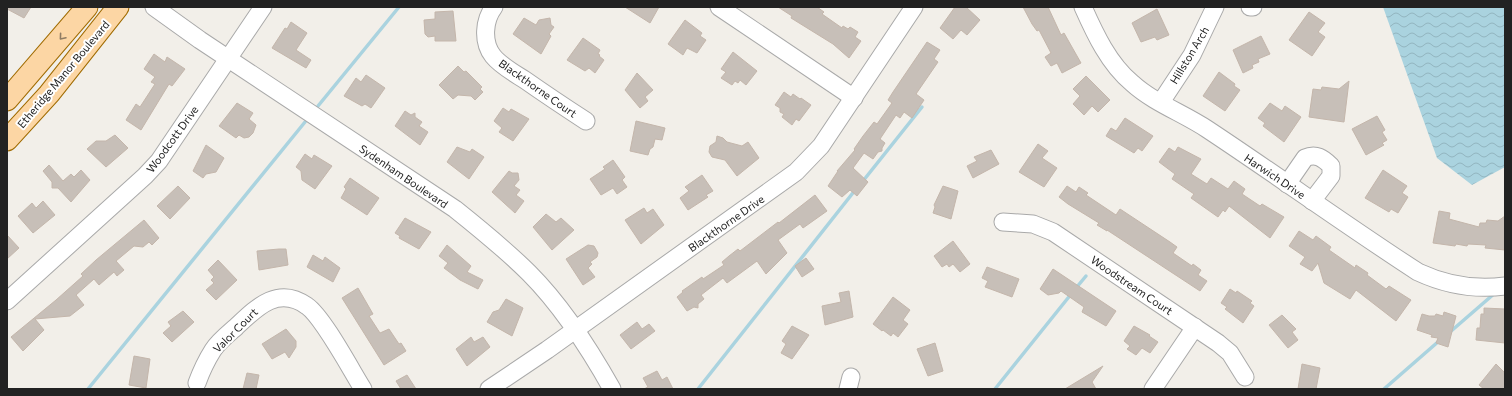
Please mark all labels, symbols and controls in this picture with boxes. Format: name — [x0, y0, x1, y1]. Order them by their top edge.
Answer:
street label: Etheridge Manor Boulevard — [14, 18, 112, 130]
street label: Hillston Arch — [1167, 24, 1211, 86]
one-way arrow — [60, 32, 67, 40]
street label: Blackthorne Court — [497, 56, 580, 120]
street label: Woodcott Drive — [143, 103, 201, 175]
street label: Sydenham Boulevard — [357, 142, 451, 210]
street label: Harwich Drive — [1242, 151, 1308, 201]
street label: Blackthorne Drive — [686, 192, 767, 254]
street label: Woodstream Court — [1089, 253, 1176, 318]
street label: Valor Court — [210, 305, 260, 355]

